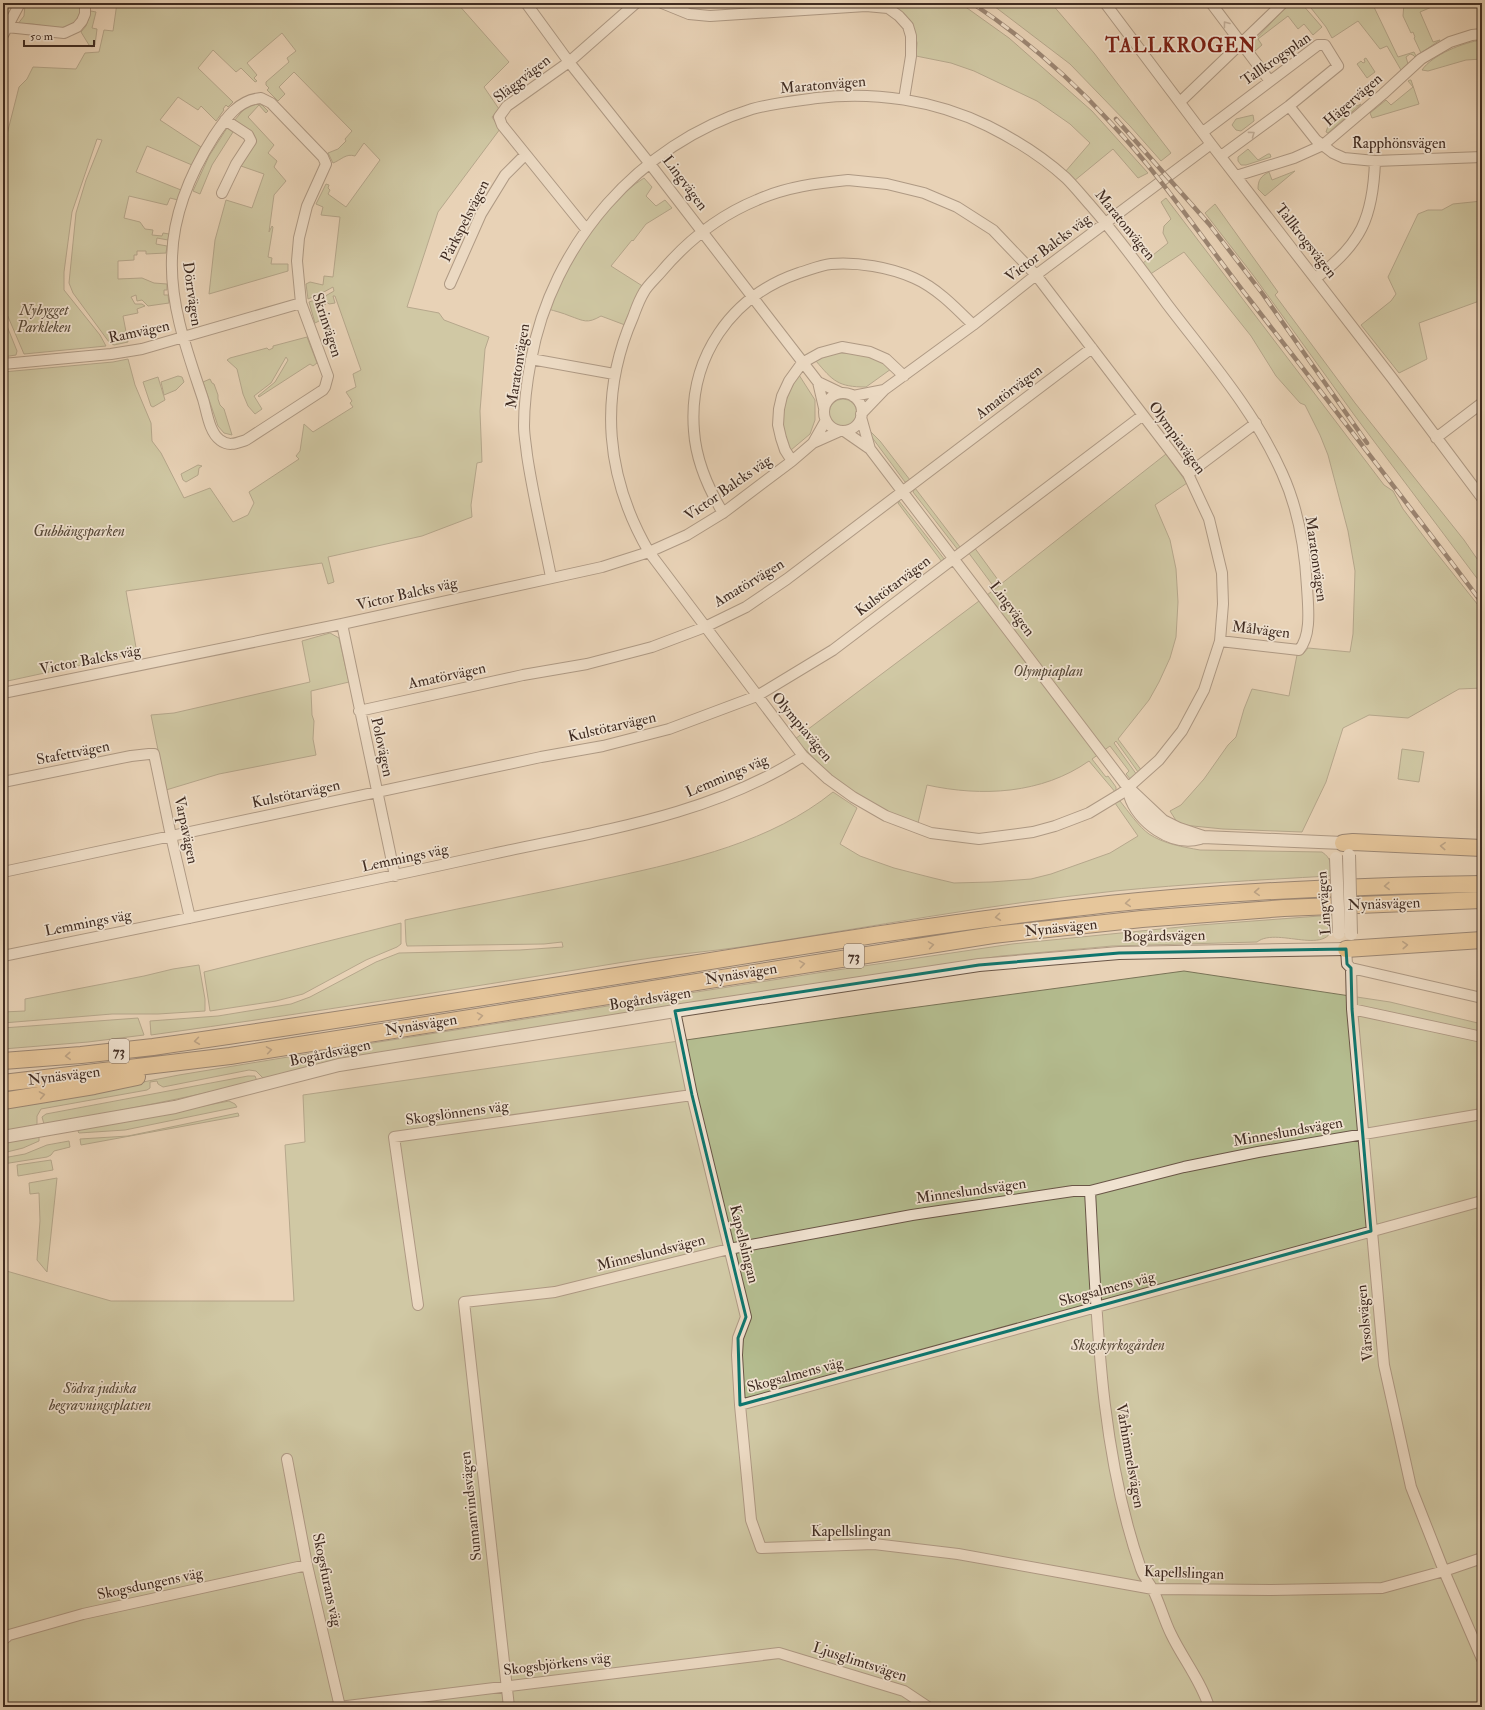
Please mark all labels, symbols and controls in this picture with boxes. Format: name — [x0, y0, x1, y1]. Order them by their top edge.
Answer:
one-way arrow — [1224, 21, 1231, 28]
scale bar — [24, 22, 94, 48]
street label: Tallkrogsplan — [1237, 28, 1315, 91]
text: 50 m — [30, 29, 54, 44]
district label: TALLKROGEN — [1104, 34, 1257, 58]
street label: Släggvägen — [490, 51, 555, 107]
street label: Hägervägen — [1320, 69, 1387, 131]
street label: Maratonvägen — [779, 72, 867, 98]
one-way arrow — [1248, 131, 1255, 138]
street label: Rapphönsvägen — [1352, 134, 1446, 154]
street label: Lingvägen — [658, 152, 712, 215]
street label: Pärkspelsvägen — [436, 177, 495, 266]
street label: Maratonvägen — [1091, 186, 1160, 265]
street label: Tallkrogsvägen — [1271, 200, 1341, 282]
street label: Victor Balcks väg — [1001, 209, 1095, 286]
street label: Dörrvägen — [178, 261, 206, 328]
street label: Skrinvägen — [308, 290, 346, 360]
park label: Nybygget Parkleken — [16, 301, 71, 337]
street label: Ramvägen — [107, 316, 172, 348]
street label: Maratonvägen — [502, 322, 534, 410]
street label: Amatörvägen — [971, 360, 1046, 424]
street label: Olympiavägen — [1143, 398, 1210, 479]
street label: Victor Balcks väg — [681, 450, 776, 525]
street label: Maratonvägen — [1301, 515, 1331, 603]
park label: Gubbängsparken — [33, 522, 125, 541]
street label: Kulstötarvägen — [851, 551, 935, 621]
street label: Amatörvägen — [709, 554, 788, 612]
street label: Victor Balcks väg — [355, 573, 460, 615]
street label: Lingvägen — [985, 578, 1039, 641]
street label: Målvägen — [1231, 617, 1291, 643]
street label: Victor Balcks väg — [38, 641, 143, 679]
street label: Amatörvägen — [405, 658, 488, 694]
park label: Olympiaplan — [1013, 662, 1083, 681]
street label: Olympiavägen — [766, 688, 837, 767]
street label: Kulstötarvägen — [566, 708, 658, 746]
street label: Polovägen — [366, 716, 398, 779]
street label: Stafettvägen — [35, 737, 111, 769]
street label: Lemmings väg — [683, 750, 772, 802]
street label: Kulstötarvägen — [250, 775, 342, 813]
street label: Varpavägen — [169, 794, 202, 866]
street label: Lemmings väg — [360, 839, 450, 876]
one-way arrow — [1440, 842, 1446, 851]
street label: Lingvägen — [1312, 870, 1336, 936]
one-way arrow — [1384, 882, 1390, 890]
one-way arrow — [1254, 888, 1260, 897]
street label: Nynäsvägen — [1347, 893, 1421, 915]
one-way arrow — [1125, 898, 1131, 907]
street label: Lemmings väg — [43, 905, 133, 941]
one-way arrow — [995, 912, 1001, 921]
street label: Nynäsvägen — [1024, 915, 1098, 941]
street label: Bogårdsvägen — [1123, 926, 1206, 946]
one-way arrow — [928, 941, 934, 950]
one-way arrow — [1402, 941, 1408, 949]
road number: 73 — [844, 944, 864, 968]
street label: Nynäsvägen — [704, 959, 779, 989]
one-way arrow — [799, 961, 805, 969]
street label: Bogårdsvägen — [608, 983, 693, 1015]
street label: Nynäsvägen — [384, 1010, 459, 1040]
one-way arrow — [477, 1012, 483, 1021]
street label: Bogårdsvägen — [288, 1035, 373, 1071]
one-way arrow — [194, 1036, 200, 1045]
road number: 73 — [109, 1039, 129, 1063]
one-way arrow — [266, 1046, 272, 1055]
one-way arrow — [64, 1052, 71, 1061]
street label: Nynäsvägen — [27, 1062, 101, 1090]
one-way arrow — [38, 1092, 45, 1100]
street label: Skogslönnens väg — [404, 1096, 510, 1130]
street label: Minneslundsvägen — [1232, 1113, 1345, 1151]
street label: Minneslundsvägen — [915, 1174, 1028, 1208]
street label: Kapellslingan — [724, 1203, 763, 1286]
street label: Minneslundsvägen — [595, 1230, 707, 1276]
street label: Skogsalmens väg — [1057, 1267, 1158, 1311]
street label: Vårsolsvägen — [1352, 1284, 1378, 1362]
park label: Skogskyrkogården — [1070, 1336, 1165, 1355]
street label: Skogsalmens väg — [745, 1353, 846, 1397]
park label: Södra judiska begravningsplatsen — [48, 1379, 151, 1415]
street label: Vårhimmelsvägen — [1111, 1402, 1149, 1510]
street label: Sunnanvindsvägen — [456, 1450, 486, 1562]
street label: Kapellslingan — [811, 1522, 891, 1542]
street label: Skogsfurans väg — [308, 1531, 346, 1629]
street label: Kapellslingan — [1144, 1562, 1225, 1585]
street label: Skogsdungens väg — [95, 1563, 205, 1604]
street label: Ljusglimtsvägen — [810, 1638, 910, 1686]
street label: Skogsbjörkens väg — [502, 1648, 612, 1680]

